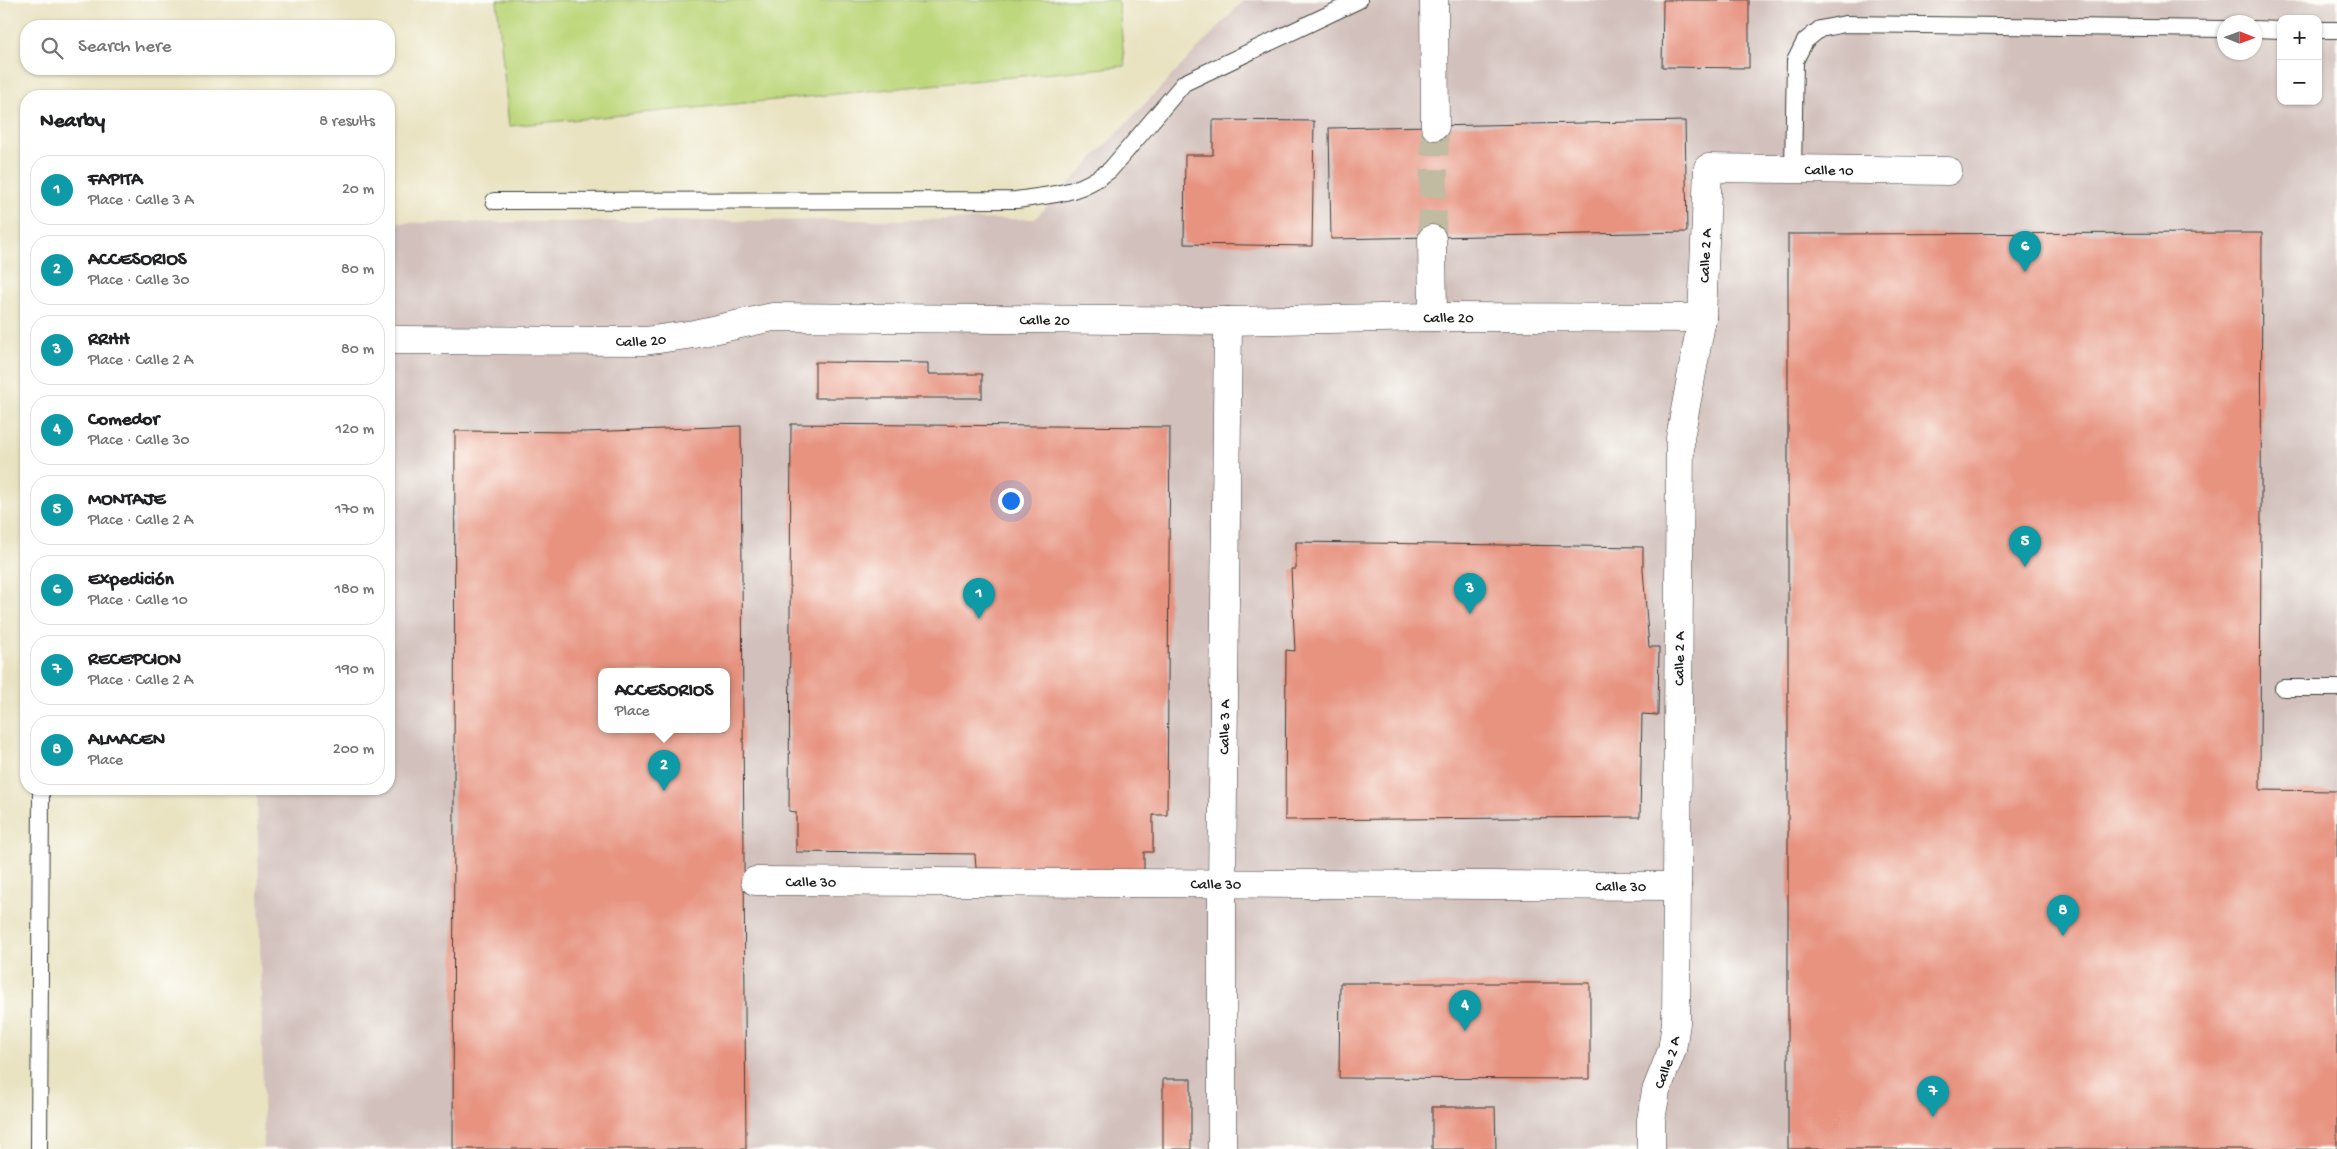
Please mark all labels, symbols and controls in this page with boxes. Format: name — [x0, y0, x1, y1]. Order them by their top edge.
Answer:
north arrow — [2217, 15, 2262, 60]
map controls — [2277, 15, 2322, 105]
button: + — [2277, 15, 2322, 60]
search box — [20, 20, 395, 75]
icon: search — [38, 34, 66, 62]
text: Search here — [78, 36, 172, 59]
button: − — [2277, 60, 2322, 105]
text: Nearby — [40, 110, 105, 135]
text: 8 results — [319, 113, 375, 132]
street label: Calle 10 — [1804, 162, 1854, 181]
text: FAPITA — [88, 169, 143, 192]
text: 1 — [54, 181, 60, 200]
text: 20 m — [342, 181, 374, 200]
text: Place · Calle 3 A — [88, 192, 194, 211]
street label: Calle 2 A — [1696, 227, 1717, 283]
pin: 6 — [2009, 231, 2041, 272]
text: ACCESORIOS — [88, 249, 187, 272]
text: 2 — [53, 261, 61, 280]
text: 80 m — [341, 261, 374, 280]
text: Place · Calle 30 — [88, 272, 190, 291]
street label: Calle 20 — [1423, 310, 1474, 328]
street label: Calle 20 — [1019, 312, 1070, 331]
text: RRHH — [88, 329, 130, 352]
street label: Calle 20 — [616, 331, 668, 352]
text: 3 — [53, 341, 61, 360]
text: 80 m — [341, 341, 374, 360]
text: Place · Calle 2 A — [88, 352, 193, 371]
text: Comedor — [88, 409, 159, 432]
text: 4 — [53, 421, 61, 440]
text: 120 m — [335, 421, 374, 440]
text: Place · Calle 30 — [88, 432, 190, 451]
your location — [998, 488, 1024, 514]
text: MONTAJE — [88, 489, 165, 512]
text: 5 — [53, 501, 61, 520]
text: 170 m — [335, 501, 374, 520]
text: Place · Calle 2 A — [88, 512, 193, 531]
pin: 5 — [2009, 526, 2041, 567]
text: Expedición — [88, 569, 174, 592]
pin: 3 — [1454, 573, 1486, 614]
pin: 1 — [963, 578, 995, 619]
text: 6 — [53, 581, 61, 600]
text: 180 m — [335, 581, 374, 600]
text: Place · Calle 10 — [88, 592, 188, 611]
street label: Calle 2 A — [1671, 630, 1690, 686]
text: RECEPCION — [88, 649, 181, 672]
text: 7 — [53, 661, 61, 680]
text: 190 m — [335, 661, 374, 680]
popup — [598, 668, 730, 733]
text: Place · Calle 2 A — [88, 672, 193, 691]
text: ACCESORIOS — [615, 680, 713, 703]
street label: Calle 3 A — [1216, 698, 1235, 754]
text: Place — [615, 703, 650, 722]
text: ALMACEN — [88, 729, 165, 752]
text: 8 — [53, 741, 61, 760]
text: 200 m — [333, 741, 374, 760]
pin: 2 — [648, 750, 680, 791]
text: Place — [88, 752, 123, 771]
street label: Calle 30 — [786, 874, 837, 892]
street label: Calle 30 — [1191, 876, 1242, 895]
street label: Calle 30 — [1596, 879, 1647, 897]
pin: 8 — [2047, 895, 2079, 936]
pin: 4 — [1449, 990, 1481, 1031]
street label: Calle 2 A — [1651, 1034, 1685, 1092]
pin: 7 — [1917, 1076, 1949, 1117]

